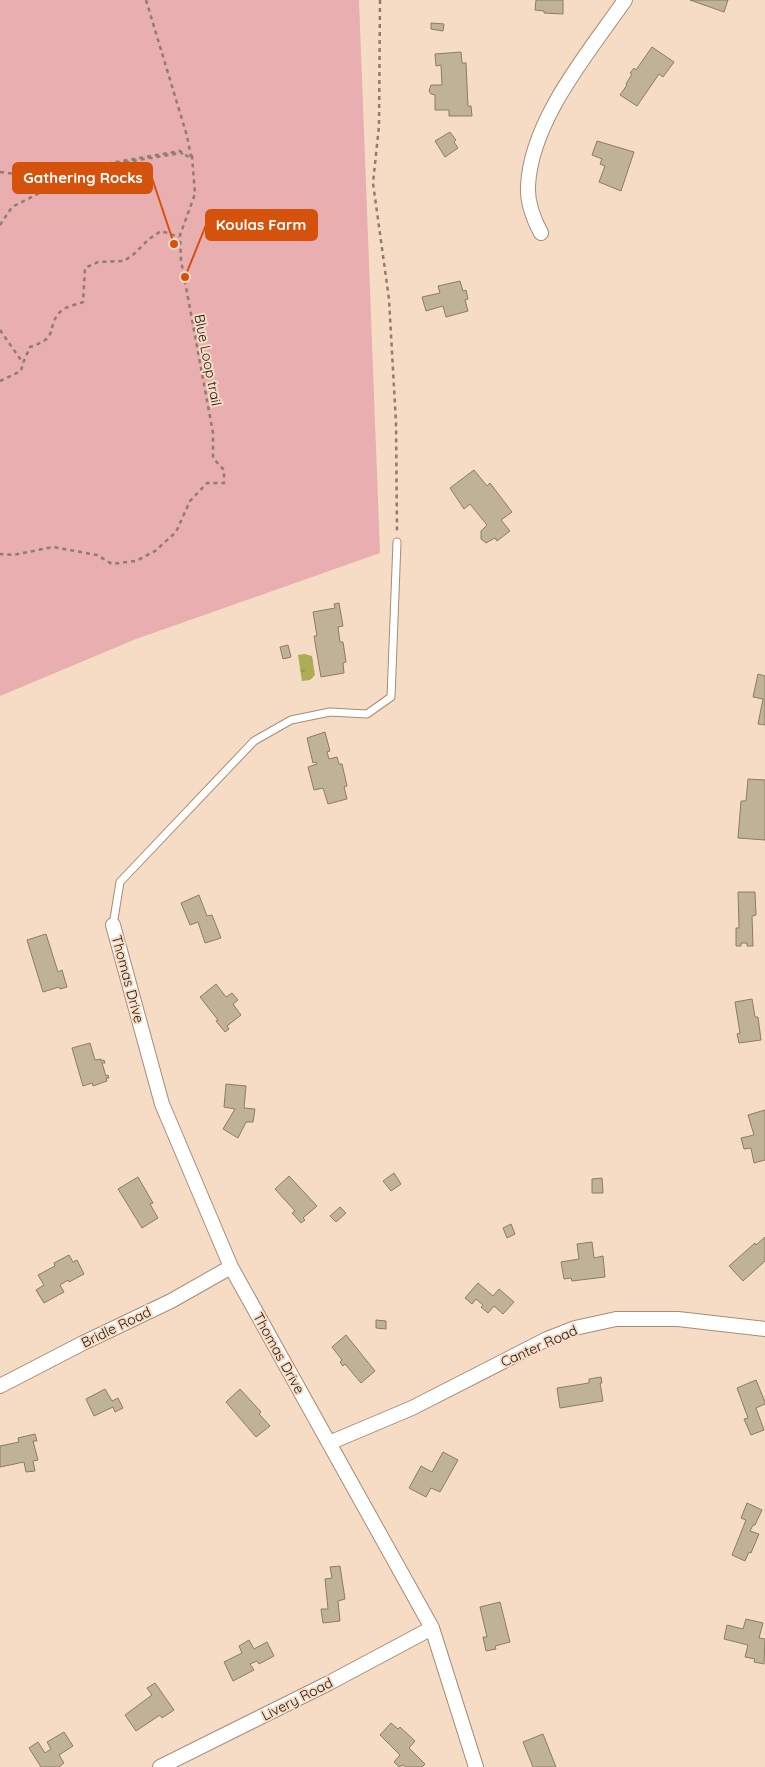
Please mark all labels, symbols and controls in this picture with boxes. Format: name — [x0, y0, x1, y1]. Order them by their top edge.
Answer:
callout: Gathering Rocks — [13, 163, 152, 193]
text: Gathering Rocks — [23, 168, 143, 187]
callout: Koulas Farm — [206, 210, 317, 240]
text: Koulas Farm — [216, 215, 306, 234]
street label: Blue Loop trail — [190, 313, 226, 407]
street label: Thomas Drive — [108, 933, 148, 1025]
street label: Bridle Road — [78, 1302, 154, 1352]
street label: Thomas Drive — [249, 1309, 309, 1397]
street label: Canter Road — [498, 1321, 580, 1371]
street label: Livery Road — [258, 1673, 336, 1725]

